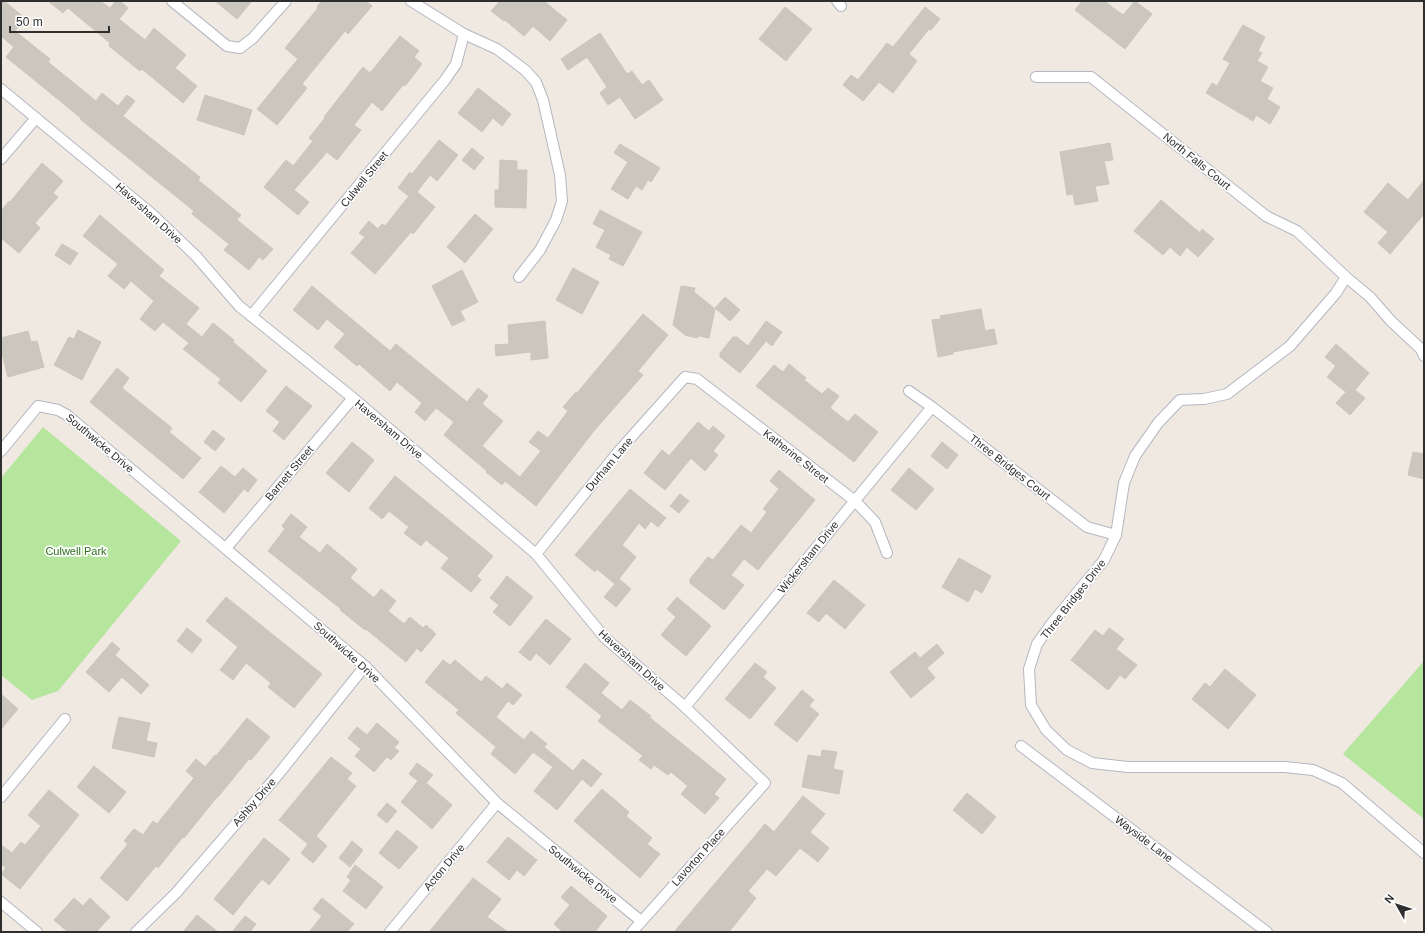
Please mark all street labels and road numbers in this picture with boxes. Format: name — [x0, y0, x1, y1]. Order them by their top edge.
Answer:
street label: North Falls Court — [1161, 130, 1233, 192]
street label: Culwell Street — [338, 149, 390, 209]
street label: Haversham Drive — [113, 180, 185, 246]
street label: Haversham Drive — [353, 397, 425, 461]
street label: Southwicke Drive — [64, 411, 136, 475]
street label: Katherine Street — [761, 427, 831, 485]
street label: Three Bridges Court — [967, 432, 1053, 502]
street label: Durham Lane — [583, 435, 635, 493]
street label: Barnett Street — [263, 443, 315, 503]
street label: Wickersham Drive — [775, 519, 841, 595]
street label: Three Bridges Drive — [1038, 557, 1108, 641]
street label: Southwicke Drive — [311, 619, 383, 685]
street label: Haversham Drive — [596, 627, 668, 693]
street label: Ashby Drive — [230, 776, 278, 828]
street label: Wayside Lane — [1113, 813, 1175, 865]
street label: Lavorton Place — [669, 826, 727, 888]
street label: Acton Drive — [421, 841, 467, 893]
street label: Southwicke Drive — [546, 843, 620, 905]

